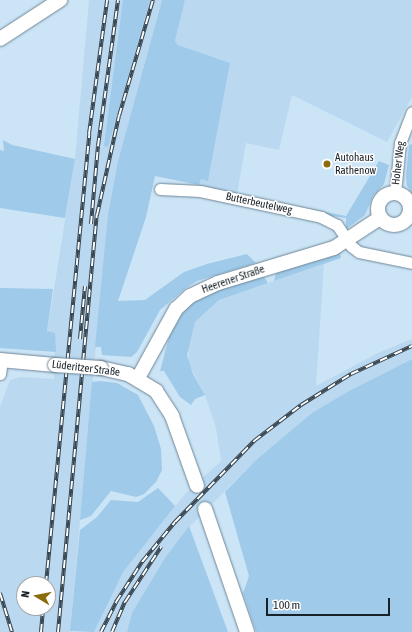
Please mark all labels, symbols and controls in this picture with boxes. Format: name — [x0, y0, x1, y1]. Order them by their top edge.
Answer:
street label: Hoher Weg — [389, 140, 407, 186]
place label: Autohaus Rathenow — [335, 151, 376, 177]
marker: Autohaus Rathenow — [322, 159, 332, 169]
street label: Butterbeutelweg — [225, 190, 293, 216]
street label: Heerener Straße — [200, 262, 266, 296]
street label: Lüderitzer Straße — [51, 357, 121, 379]
north arrow — [16, 576, 56, 616]
text: N — [19, 590, 32, 598]
scale bar — [268, 590, 392, 616]
text: 100 m — [273, 598, 300, 612]

